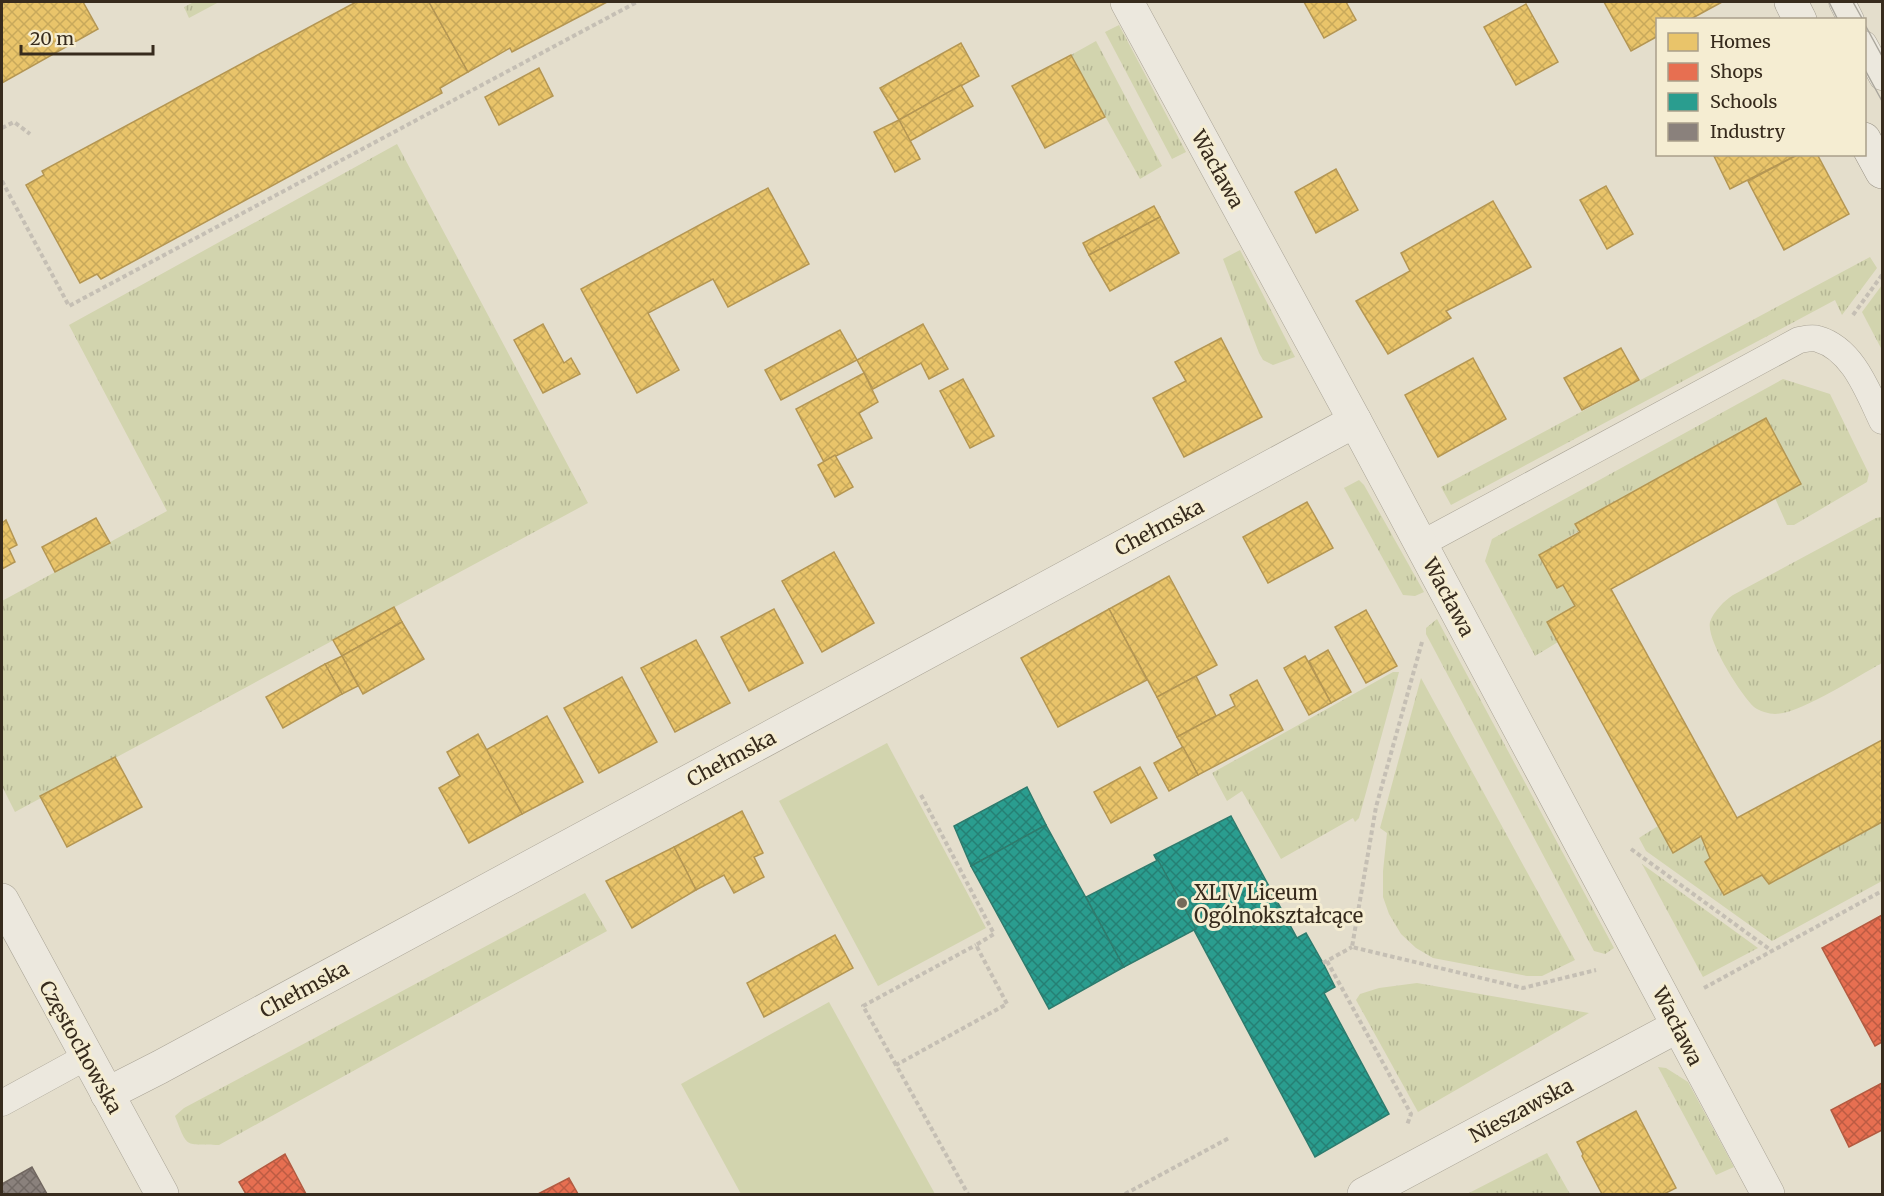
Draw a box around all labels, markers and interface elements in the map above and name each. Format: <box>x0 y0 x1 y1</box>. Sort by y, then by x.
scale bar <box>21 18 153 56</box>
legend <box>1656 18 1866 156</box>
text: 20 m <box>30 27 74 50</box>
text: Homes <box>1710 30 1771 53</box>
text: Shops <box>1710 60 1763 83</box>
text: Schools <box>1710 90 1778 113</box>
text: Industry <box>1710 120 1786 143</box>
street label: Wacława <box>1186 125 1250 213</box>
street label: Chełmska <box>1110 493 1208 561</box>
street label: Wacława <box>1417 553 1480 641</box>
street label: Chełmska <box>682 724 780 792</box>
place label: XLIV Liceum Ogólnokształcące <box>1194 880 1363 928</box>
marker: XLIV Liceum Ogólnokształcące <box>1175 896 1189 910</box>
street label: Chełmska <box>255 955 353 1023</box>
street label: Częstochowska <box>34 976 128 1118</box>
street label: Wacława <box>1647 981 1709 1070</box>
street label: Nieszawska <box>1465 1072 1577 1148</box>

